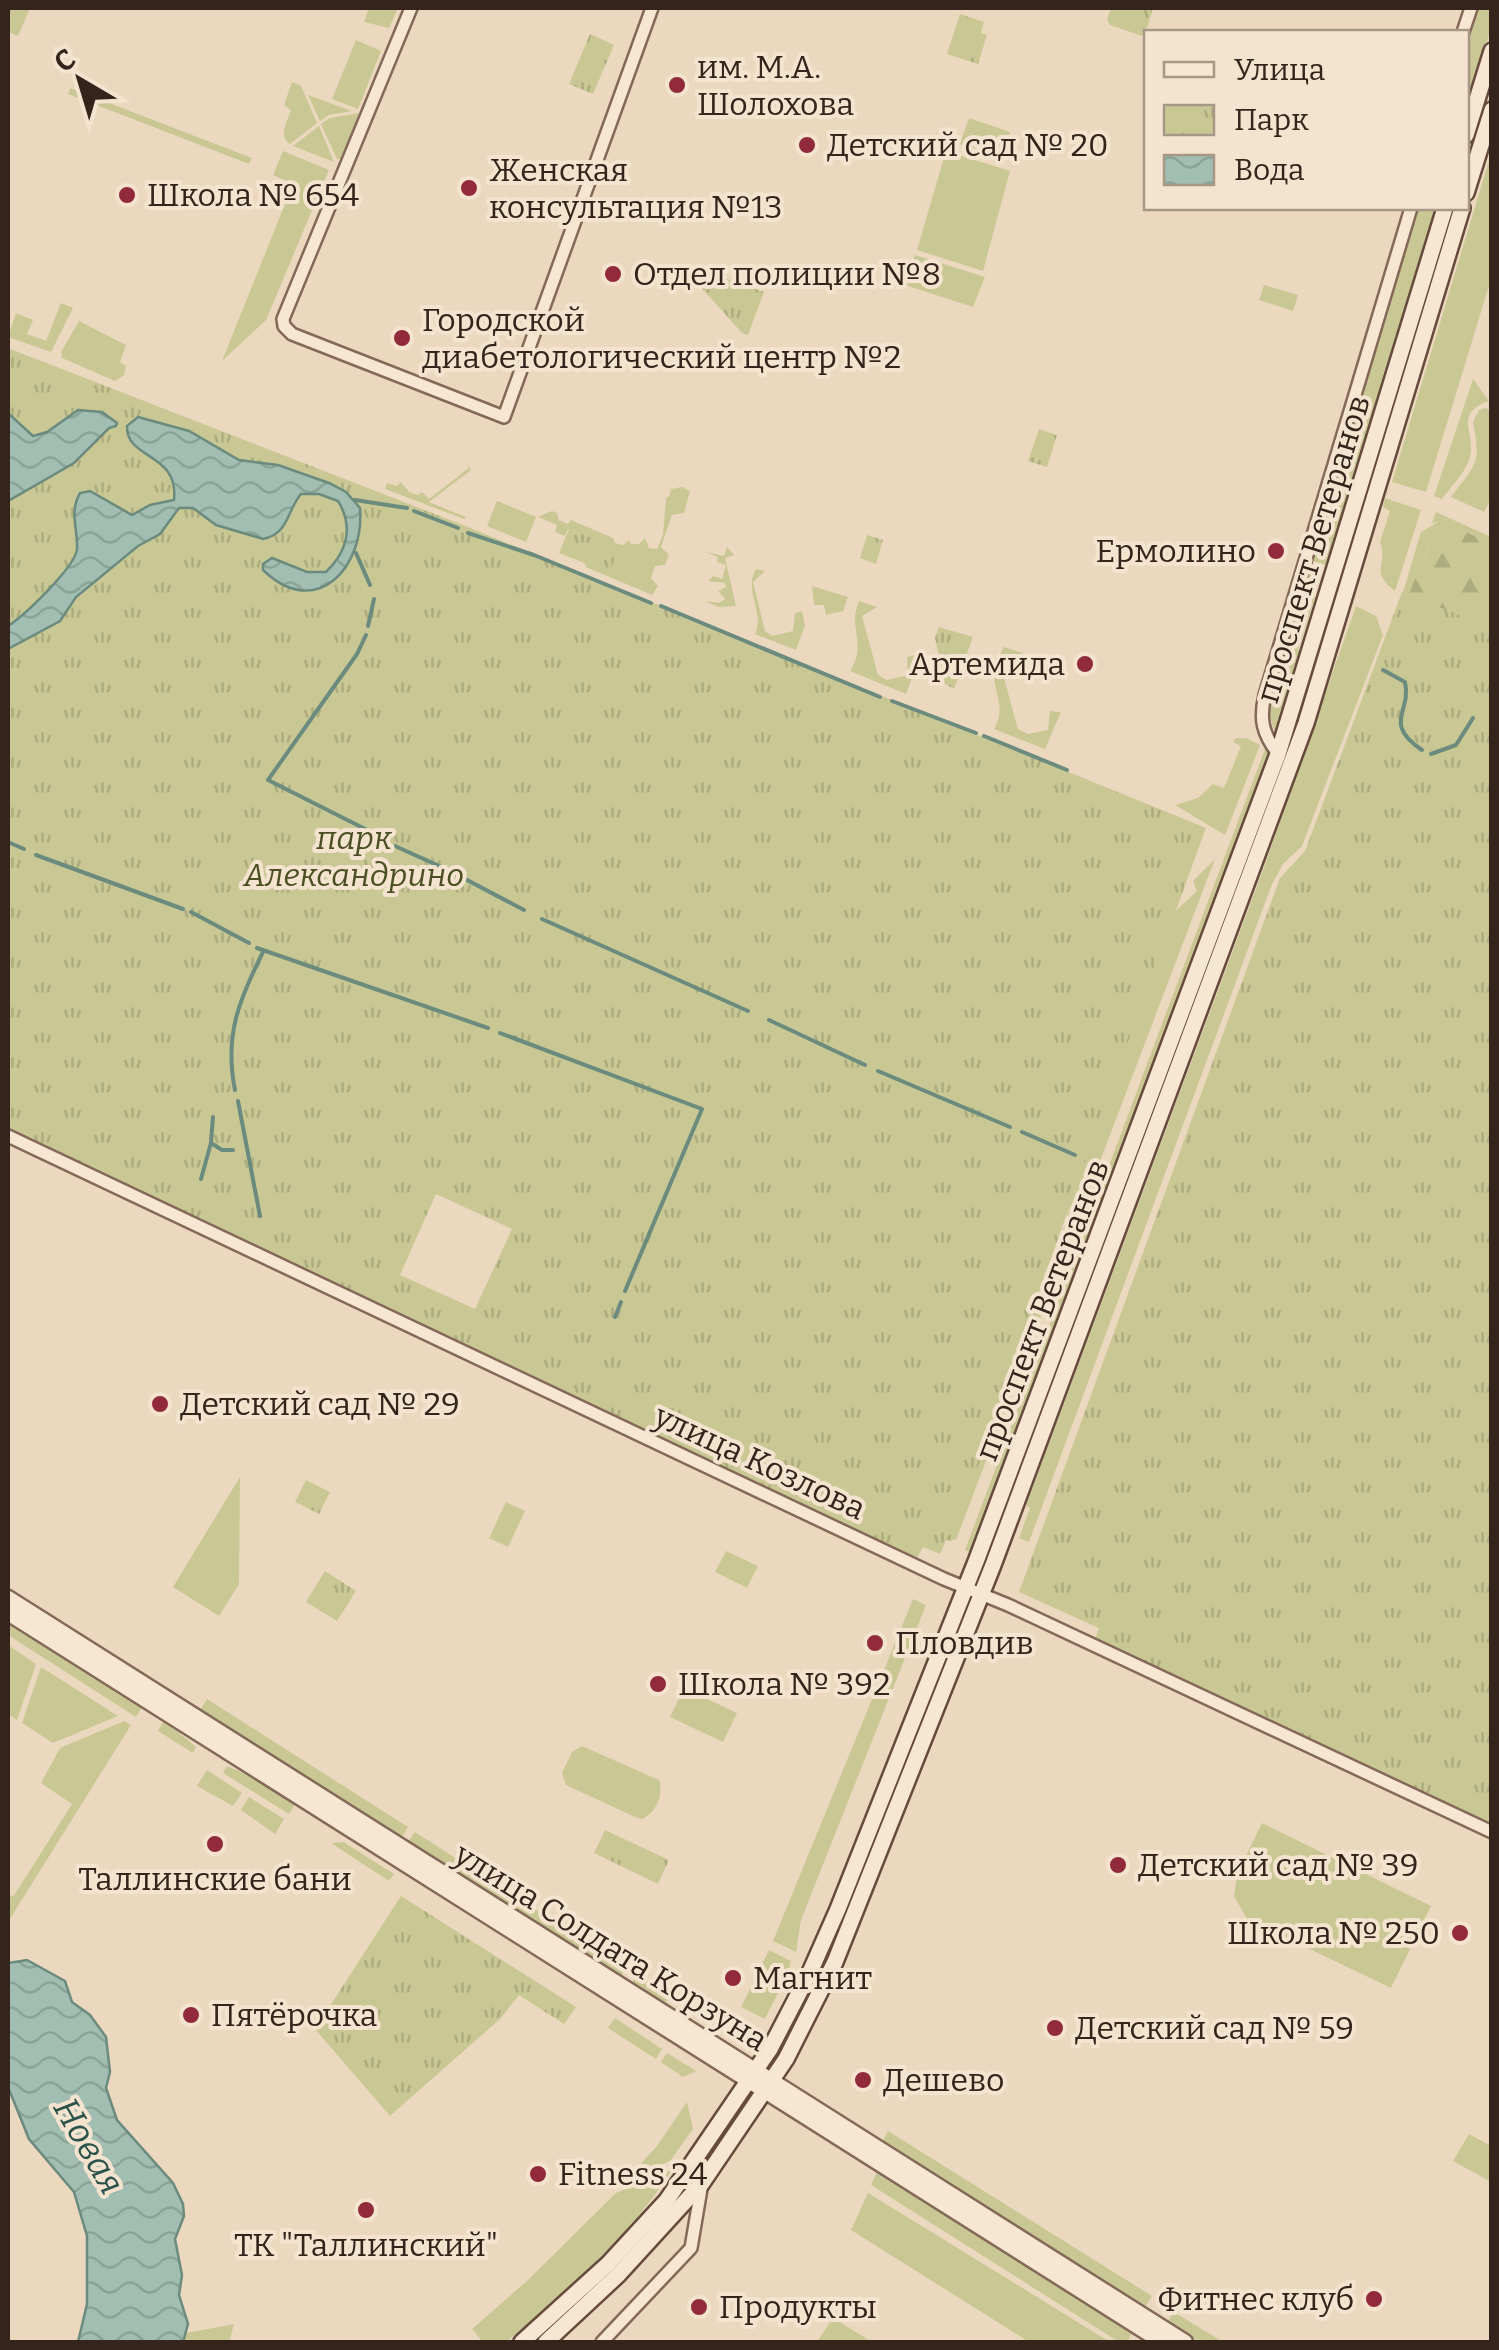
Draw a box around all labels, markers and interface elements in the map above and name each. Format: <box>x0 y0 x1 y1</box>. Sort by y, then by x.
north arrow <box>30 30 130 130</box>
legend <box>1144 30 1469 210</box>
text: С <box>48 42 82 79</box>
place label: им. М.А. Шолохова <box>697 48 854 123</box>
text: Улица <box>1234 52 1325 88</box>
marker: им. М.А. Шолохова <box>666 74 688 96</box>
text: Парк <box>1234 102 1309 138</box>
place label: Детский сад № 20 <box>827 126 1109 164</box>
marker: Детский сад № 20 <box>796 134 818 156</box>
place label: Женская консультация №13 <box>489 151 783 226</box>
text: Вода <box>1234 152 1304 188</box>
place label: Школа № 654 <box>147 176 359 214</box>
marker: Женская консультация №13 <box>458 177 480 199</box>
marker: Школа № 654 <box>116 184 138 206</box>
place label: Отдел полиции №8 <box>633 255 941 293</box>
marker: Отдел полиции №8 <box>602 263 624 285</box>
place label: Городской диабетологический центр №2 <box>422 301 901 376</box>
marker: Городской диабетологический центр №2 <box>391 327 413 349</box>
street label: проспект Ветеранов <box>1248 391 1378 707</box>
place label: Ермолино <box>1096 532 1256 570</box>
marker: Ермолино <box>1265 540 1287 562</box>
place label: Артемида <box>909 645 1065 683</box>
marker: Артемида <box>1074 653 1096 675</box>
park label: парк Александрино <box>242 819 464 894</box>
street label: проспект Ветеранов <box>967 1154 1117 1466</box>
place label: Детский сад № 29 <box>180 1385 460 1423</box>
marker: Детский сад № 29 <box>149 1393 171 1415</box>
street label: улица Козлова <box>647 1396 872 1528</box>
place label: Пловдив <box>895 1624 1033 1662</box>
marker: Пловдив <box>864 1632 886 1654</box>
place label: Школа № 392 <box>678 1665 891 1703</box>
marker: Школа № 392 <box>647 1673 669 1695</box>
marker: Таллинские бани <box>204 1833 226 1855</box>
street label: улица Солдата Корзуна <box>447 1834 775 2059</box>
place label: Детский сад № 39 <box>1138 1846 1419 1884</box>
marker: Детский сад № 39 <box>1107 1854 1129 1876</box>
place label: Таллинские бани <box>78 1860 352 1898</box>
place label: Школа № 250 <box>1227 1914 1440 1952</box>
marker: Школа № 250 <box>1449 1922 1471 1944</box>
place label: Магнит <box>753 1959 872 1997</box>
marker: Магнит <box>722 1967 744 1989</box>
place label: Пятёрочка <box>211 1996 377 2034</box>
marker: Пятёрочка <box>180 2004 202 2026</box>
place label: Детский сад № 59 <box>1075 2009 1354 2047</box>
marker: Детский сад № 59 <box>1044 2017 1066 2039</box>
place label: Дешево <box>883 2061 1004 2099</box>
marker: Дешево <box>852 2069 874 2091</box>
water label: Новая <box>45 2090 133 2202</box>
place label: Fitness 24 <box>558 2155 708 2193</box>
marker: Fitness 24 <box>527 2163 549 2185</box>
marker: ТК "Таллинский" <box>355 2199 377 2221</box>
place label: ТК "Таллинский" <box>234 2226 498 2264</box>
place label: Фитнес клуб <box>1157 2280 1354 2318</box>
place label: Продукты <box>719 2288 877 2326</box>
marker: Фитнес клуб <box>1363 2288 1385 2310</box>
marker: Продукты <box>688 2296 710 2318</box>

